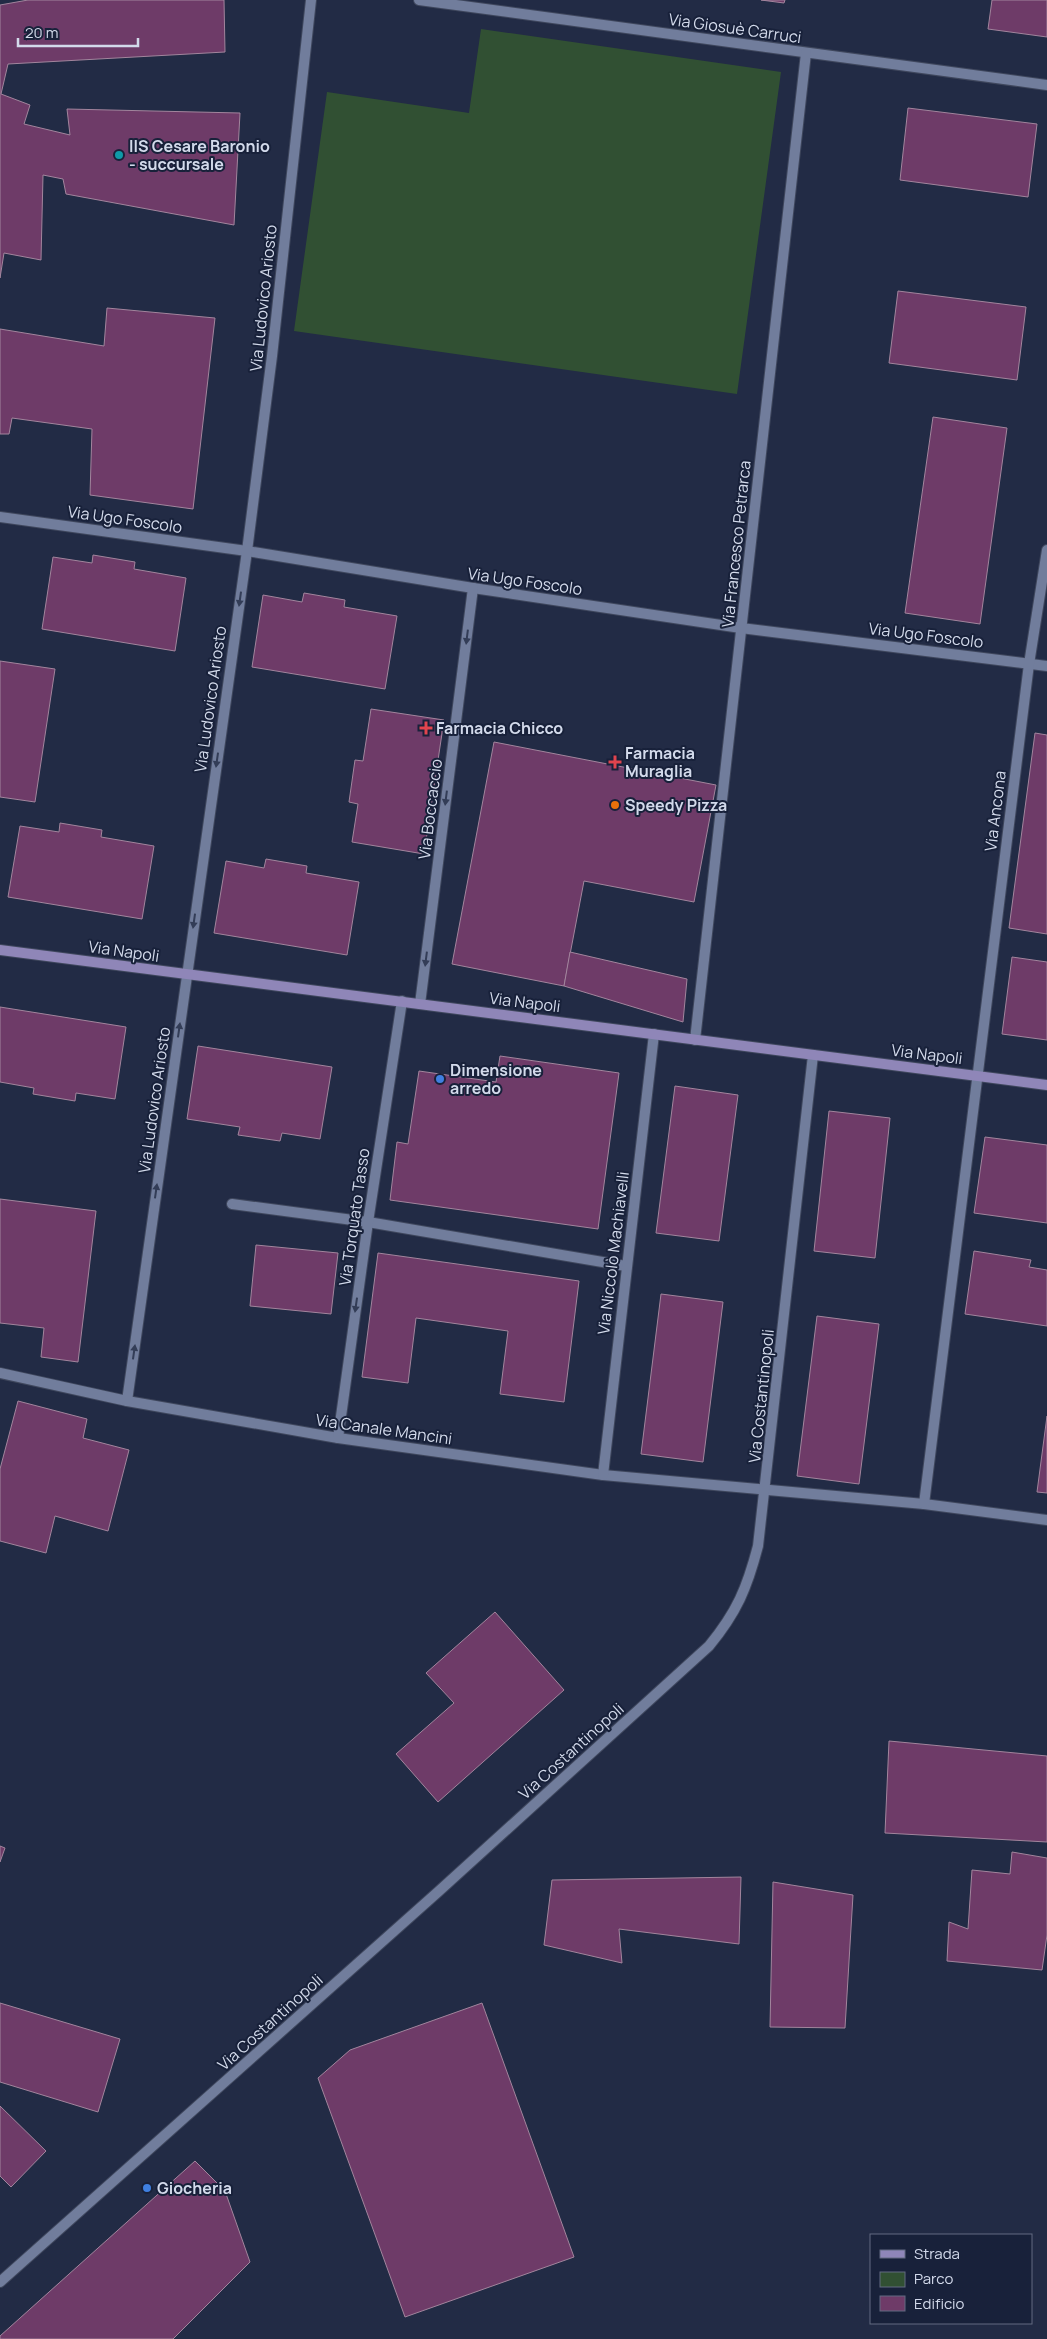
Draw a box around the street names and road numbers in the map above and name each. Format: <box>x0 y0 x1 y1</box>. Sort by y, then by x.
street label: Via Giosuè Carruci <box>667 8 803 48</box>
street label: Via Ludovico Ariosto <box>244 223 282 373</box>
street label: Via Francesco Petrarca <box>716 459 756 629</box>
street label: Via Ugo Foscolo <box>66 500 184 538</box>
street label: Via Ugo Foscolo <box>466 562 584 600</box>
street label: Via Ugo Foscolo <box>867 617 985 653</box>
street label: Via Ludovico Ariosto <box>189 624 231 774</box>
street label: Via Boccaccio <box>413 757 447 861</box>
street label: Via Ancona <box>979 769 1011 853</box>
street label: Via Napoli <box>87 935 161 967</box>
street label: Via Napoli <box>488 987 562 1017</box>
street label: Via Ludovico Ariosto <box>133 1025 175 1175</box>
street label: Via Napoli <box>890 1039 964 1069</box>
street label: Via Torquato Tasso <box>333 1147 375 1287</box>
street label: Via Niccolò Machiavelli <box>592 1170 634 1336</box>
street label: Via Costantinopoli <box>743 1328 779 1464</box>
street label: Via Canale Mancini <box>314 1409 454 1449</box>
street label: Via Costantinopoli <box>514 1698 628 1804</box>
street label: Via Costantinopoli <box>213 1969 327 2075</box>

